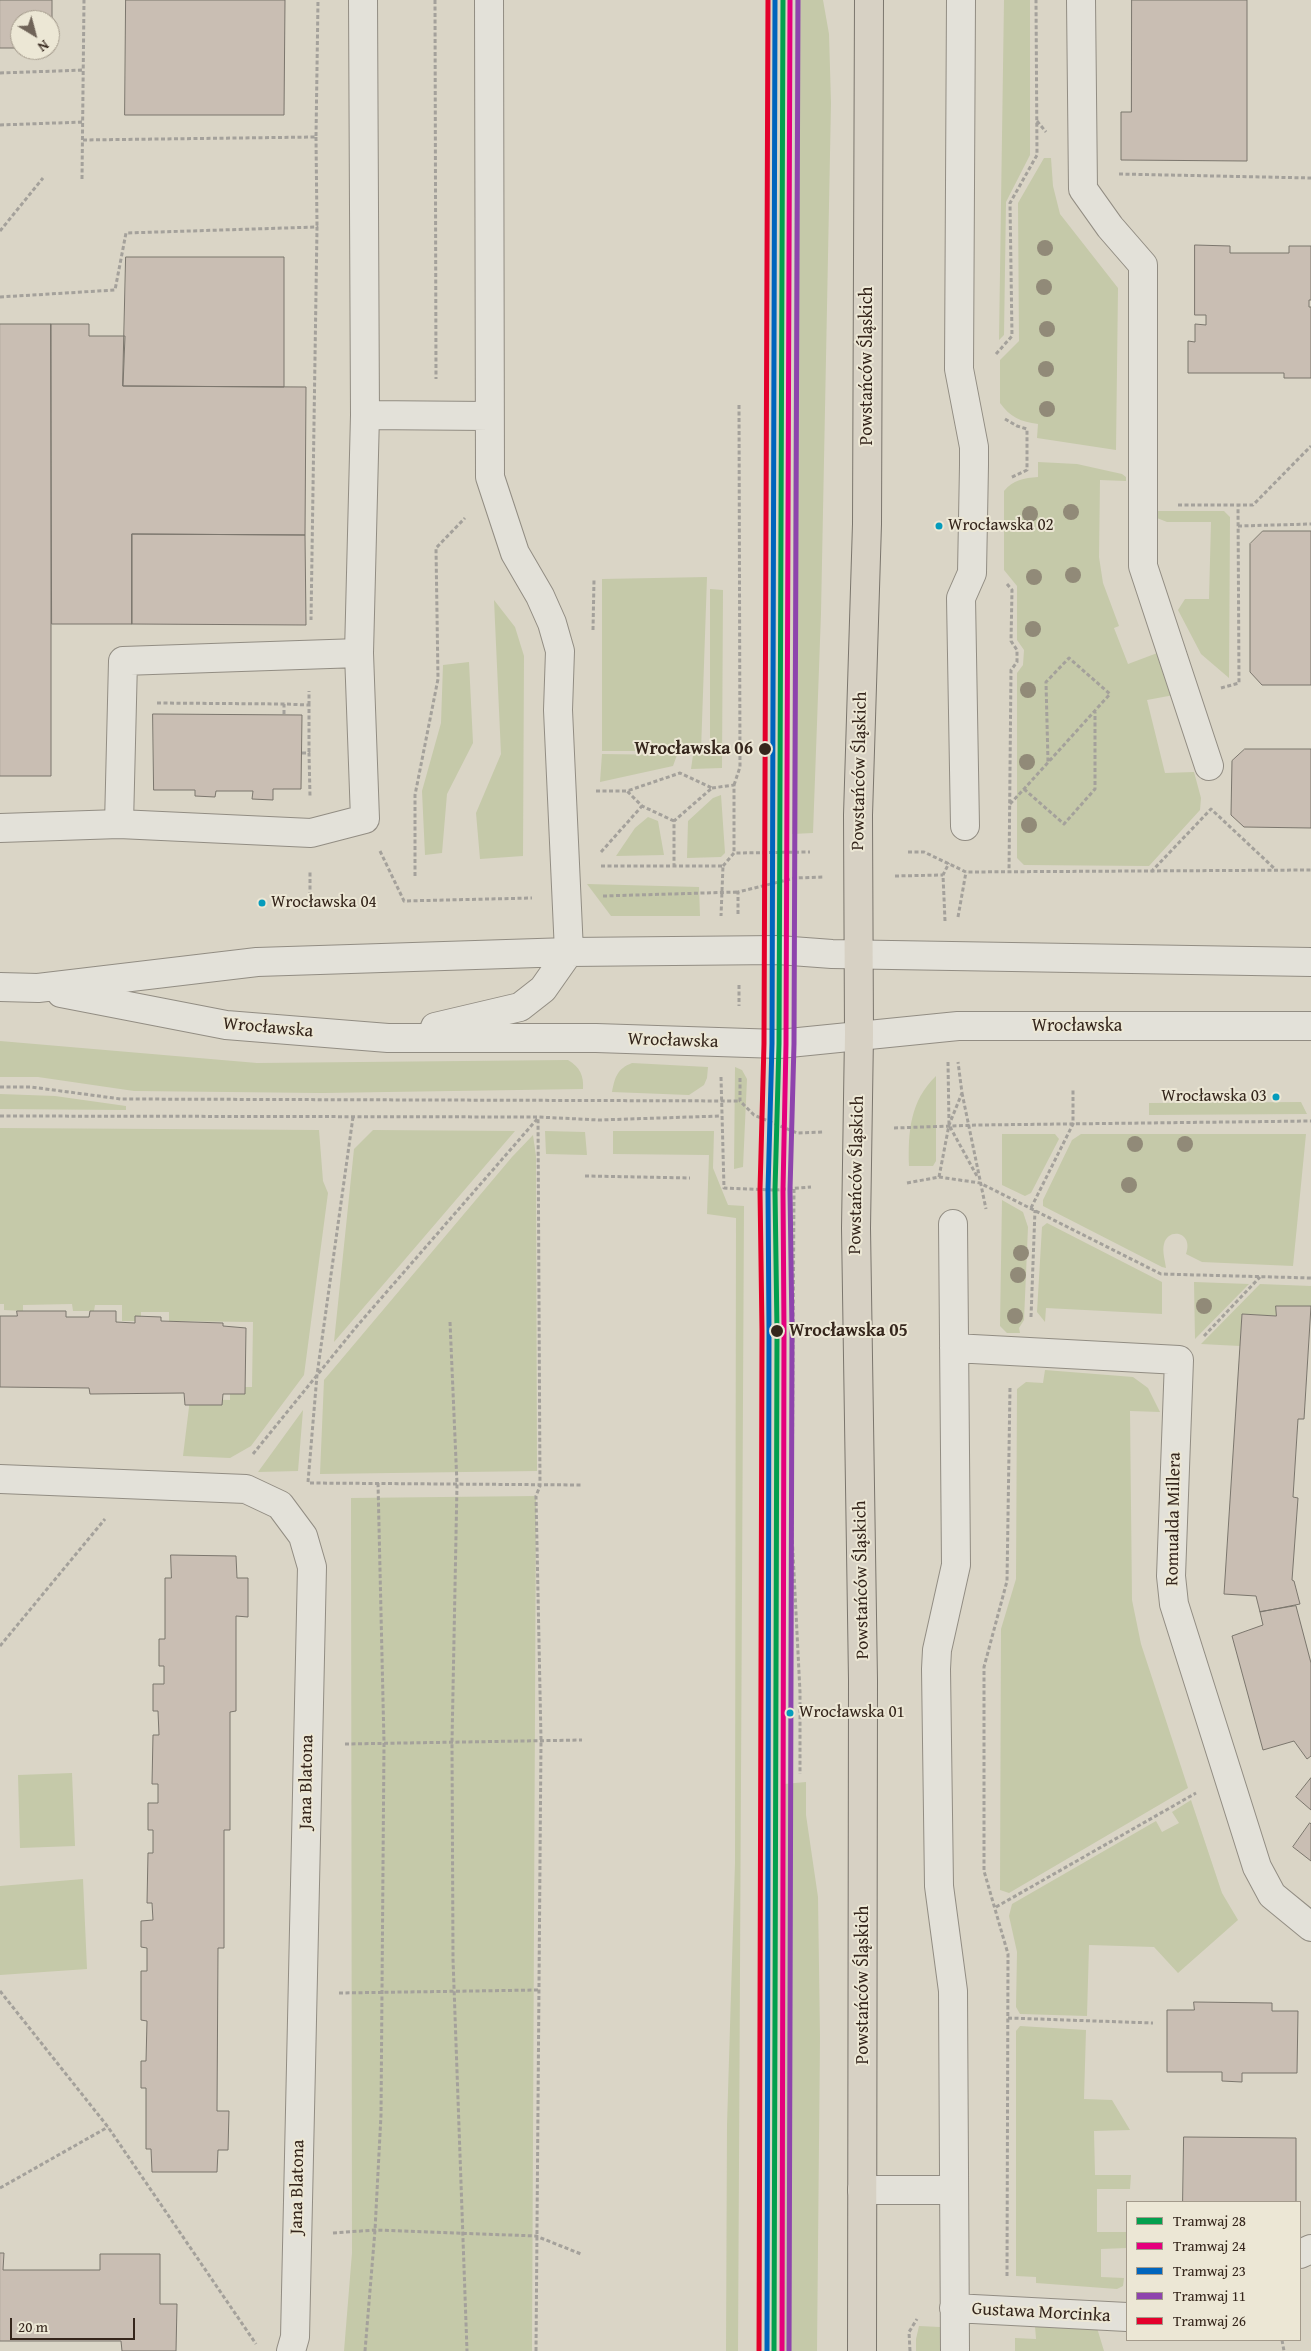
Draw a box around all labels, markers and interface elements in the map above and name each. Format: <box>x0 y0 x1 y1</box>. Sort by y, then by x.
north arrow <box>10 10 60 60</box>
text: N <box>34 35 53 57</box>
street label: Powstańców Śląskich <box>856 287 878 445</box>
place label: Wrocławska 02 <box>948 516 1054 536</box>
marker: Wrocławska 02 <box>934 521 944 531</box>
street label: Powstańców Śląskich <box>848 691 872 851</box>
place label: Wrocławska 06 <box>634 738 753 760</box>
marker: Wrocławska 06 <box>757 741 773 757</box>
place label: Wrocławska 04 <box>271 893 377 913</box>
marker: Wrocławska 04 <box>257 898 267 908</box>
street label: Wrocławska <box>222 1013 314 1043</box>
street label: Wrocławska <box>1032 1015 1122 1037</box>
street label: Wrocławska <box>627 1029 719 1053</box>
place label: Wrocławska 03 <box>1161 1087 1267 1107</box>
marker: Wrocławska 03 <box>1271 1092 1281 1102</box>
street label: Powstańców Śląskich <box>845 1095 869 1255</box>
place label: Wrocławska 05 <box>789 1320 908 1342</box>
marker: Wrocławska 05 <box>769 1323 785 1339</box>
street label: Romualda Millera <box>1162 1452 1186 1586</box>
street label: Powstańców Śląskich <box>850 1500 874 1660</box>
place label: Wrocławska 01 <box>799 1703 905 1723</box>
marker: Wrocławska 01 <box>785 1708 795 1718</box>
street label: Jana Blatona <box>295 1734 319 1830</box>
street label: Powstańców Śląskich <box>852 1906 874 2064</box>
street label: Jana Blatona <box>286 2139 310 2235</box>
legend <box>1126 2201 1301 2341</box>
text: Tramwaj 28 <box>1173 2210 1246 2231</box>
text: Tramwaj 24 <box>1173 2235 1246 2256</box>
text: Tramwaj 23 <box>1173 2260 1246 2281</box>
text: Tramwaj 11 <box>1173 2285 1246 2306</box>
street label: Gustawa Morcinka <box>971 2299 1111 2327</box>
scale bar <box>12 2308 138 2340</box>
text: Tramwaj 26 <box>1173 2310 1246 2331</box>
text: 20 m <box>18 2316 48 2337</box>

